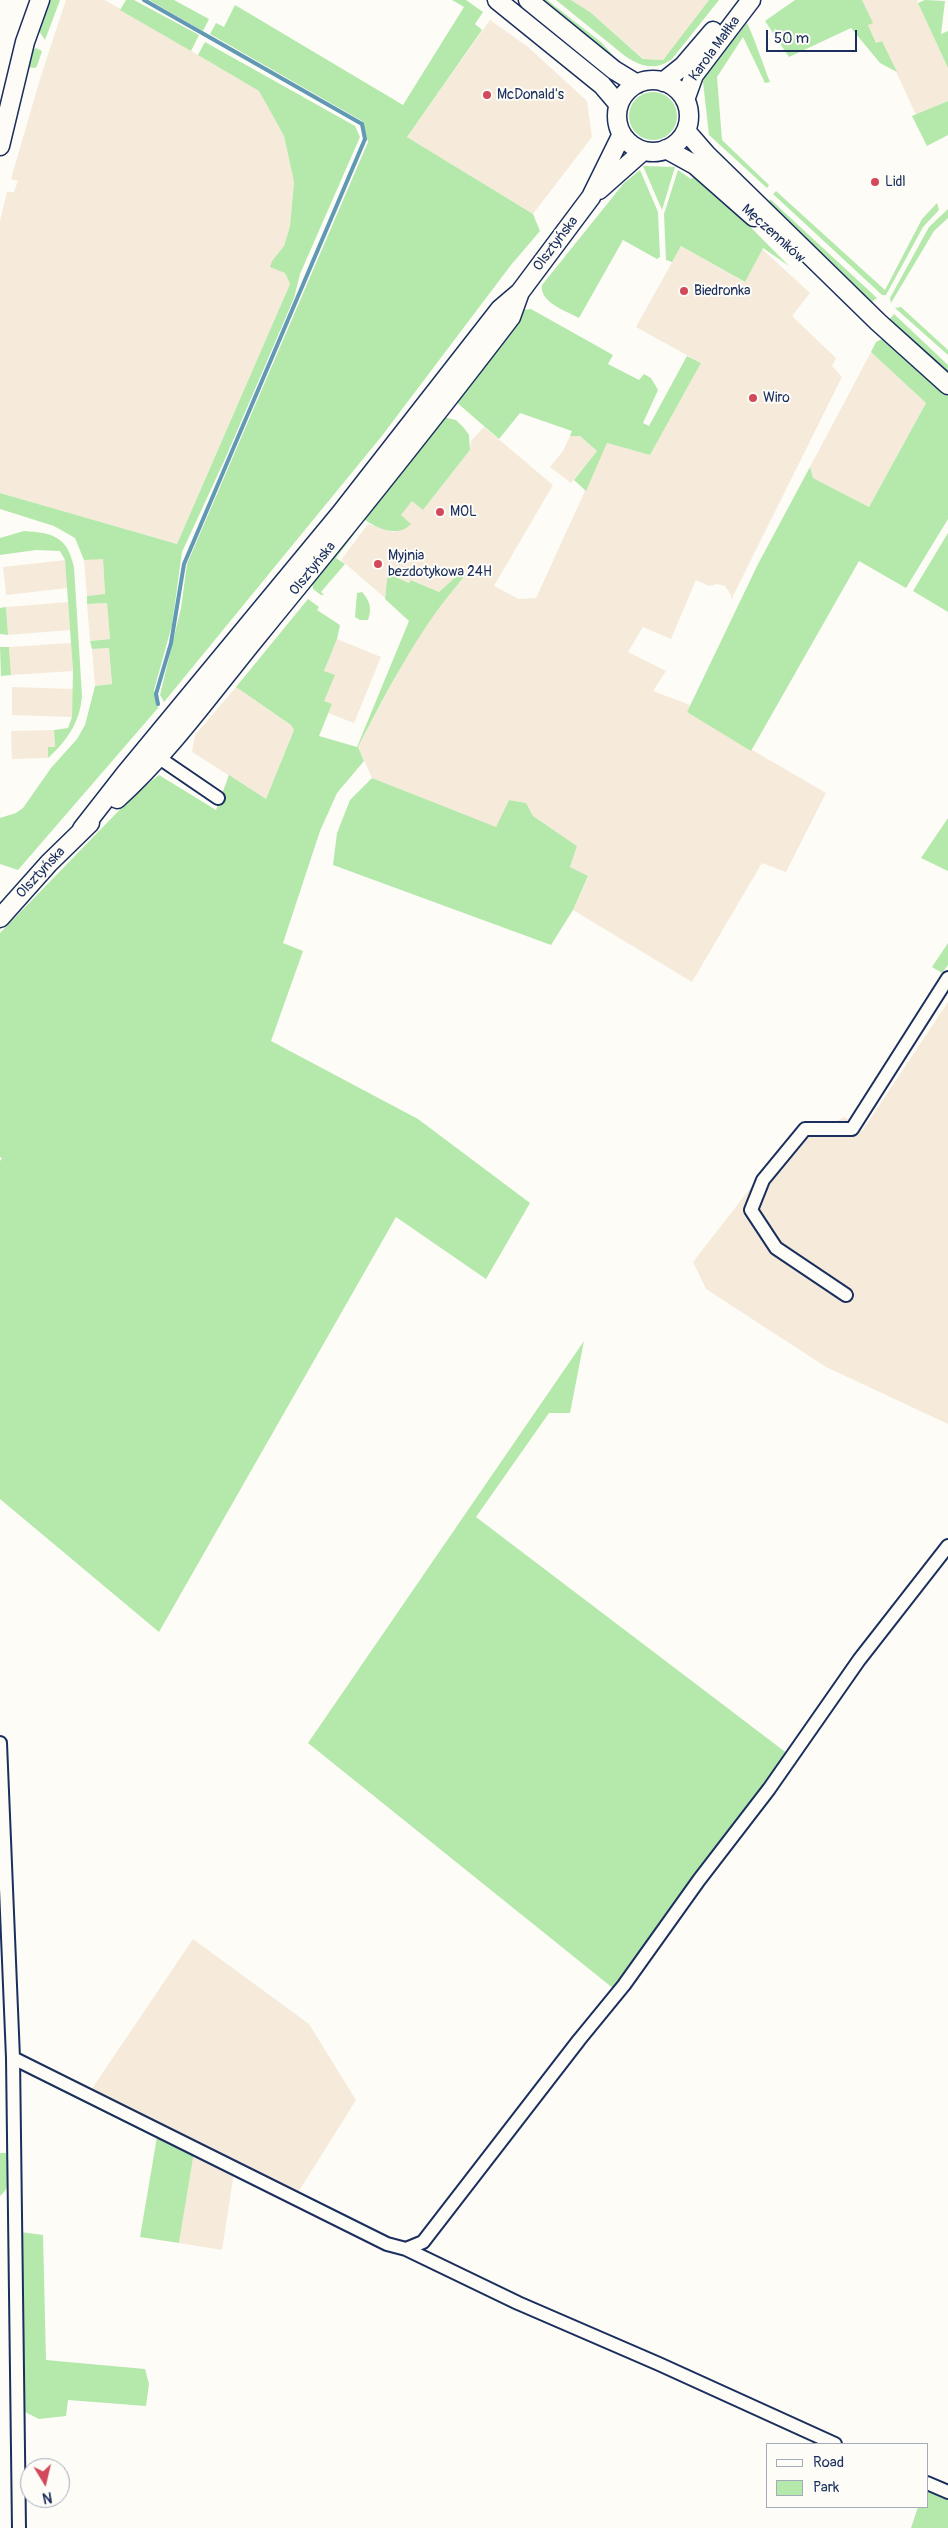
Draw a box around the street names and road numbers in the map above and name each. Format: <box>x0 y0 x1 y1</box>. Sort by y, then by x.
street label: Karola Małłka <box>686 13 744 85</box>
street label: Męczenników <box>738 201 808 267</box>
street label: Olsztyńska <box>530 213 582 275</box>
street label: Olsztyńska <box>286 539 340 599</box>
street label: Olsztyńska <box>13 844 69 902</box>

